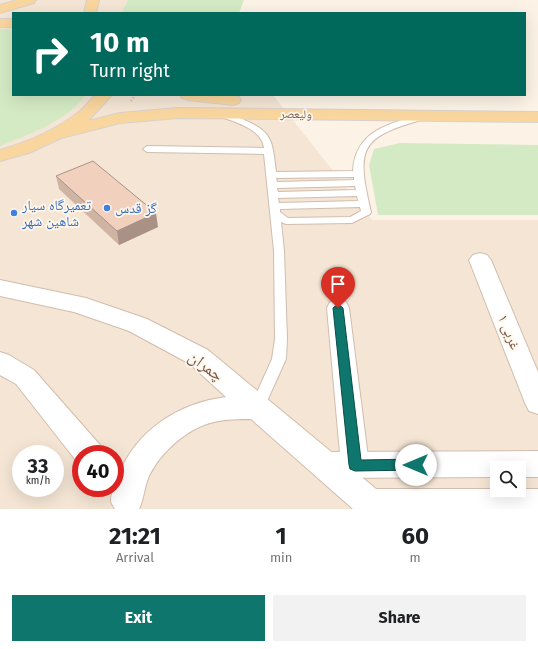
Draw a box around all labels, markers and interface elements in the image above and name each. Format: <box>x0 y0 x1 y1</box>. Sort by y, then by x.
text: 10 m <box>90 26 150 59</box>
icon: right <box>24 28 76 80</box>
text: Turn right <box>90 60 170 82</box>
street label: ولیعصر <box>279 107 312 121</box>
place label: تعمیرگاه سیار شاهین شهر <box>21 197 91 230</box>
place label: گز قدس <box>115 200 157 217</box>
marker: گز قدس <box>102 203 112 213</box>
marker: تعمیرگاه سیار شاهین شهر <box>9 208 19 218</box>
pin <box>321 267 355 308</box>
icon: arrive <box>327 273 349 295</box>
street label: ۱ غربی <box>494 312 524 352</box>
street label: چمران <box>184 346 228 386</box>
position arrow <box>395 444 437 486</box>
speed limit sign: 40 <box>72 445 124 497</box>
text: 33 <box>28 454 48 478</box>
map controls <box>490 461 526 497</box>
button: search <box>490 461 526 497</box>
text: km/h <box>26 475 50 487</box>
text: 21:21 <box>109 522 161 550</box>
text: 1 <box>276 522 287 550</box>
text: 60 <box>401 522 429 550</box>
text: Arrival <box>116 550 154 565</box>
text: min <box>270 550 292 565</box>
text: m <box>410 550 421 565</box>
button: Exit <box>12 595 265 641</box>
button: Share <box>273 595 526 641</box>

